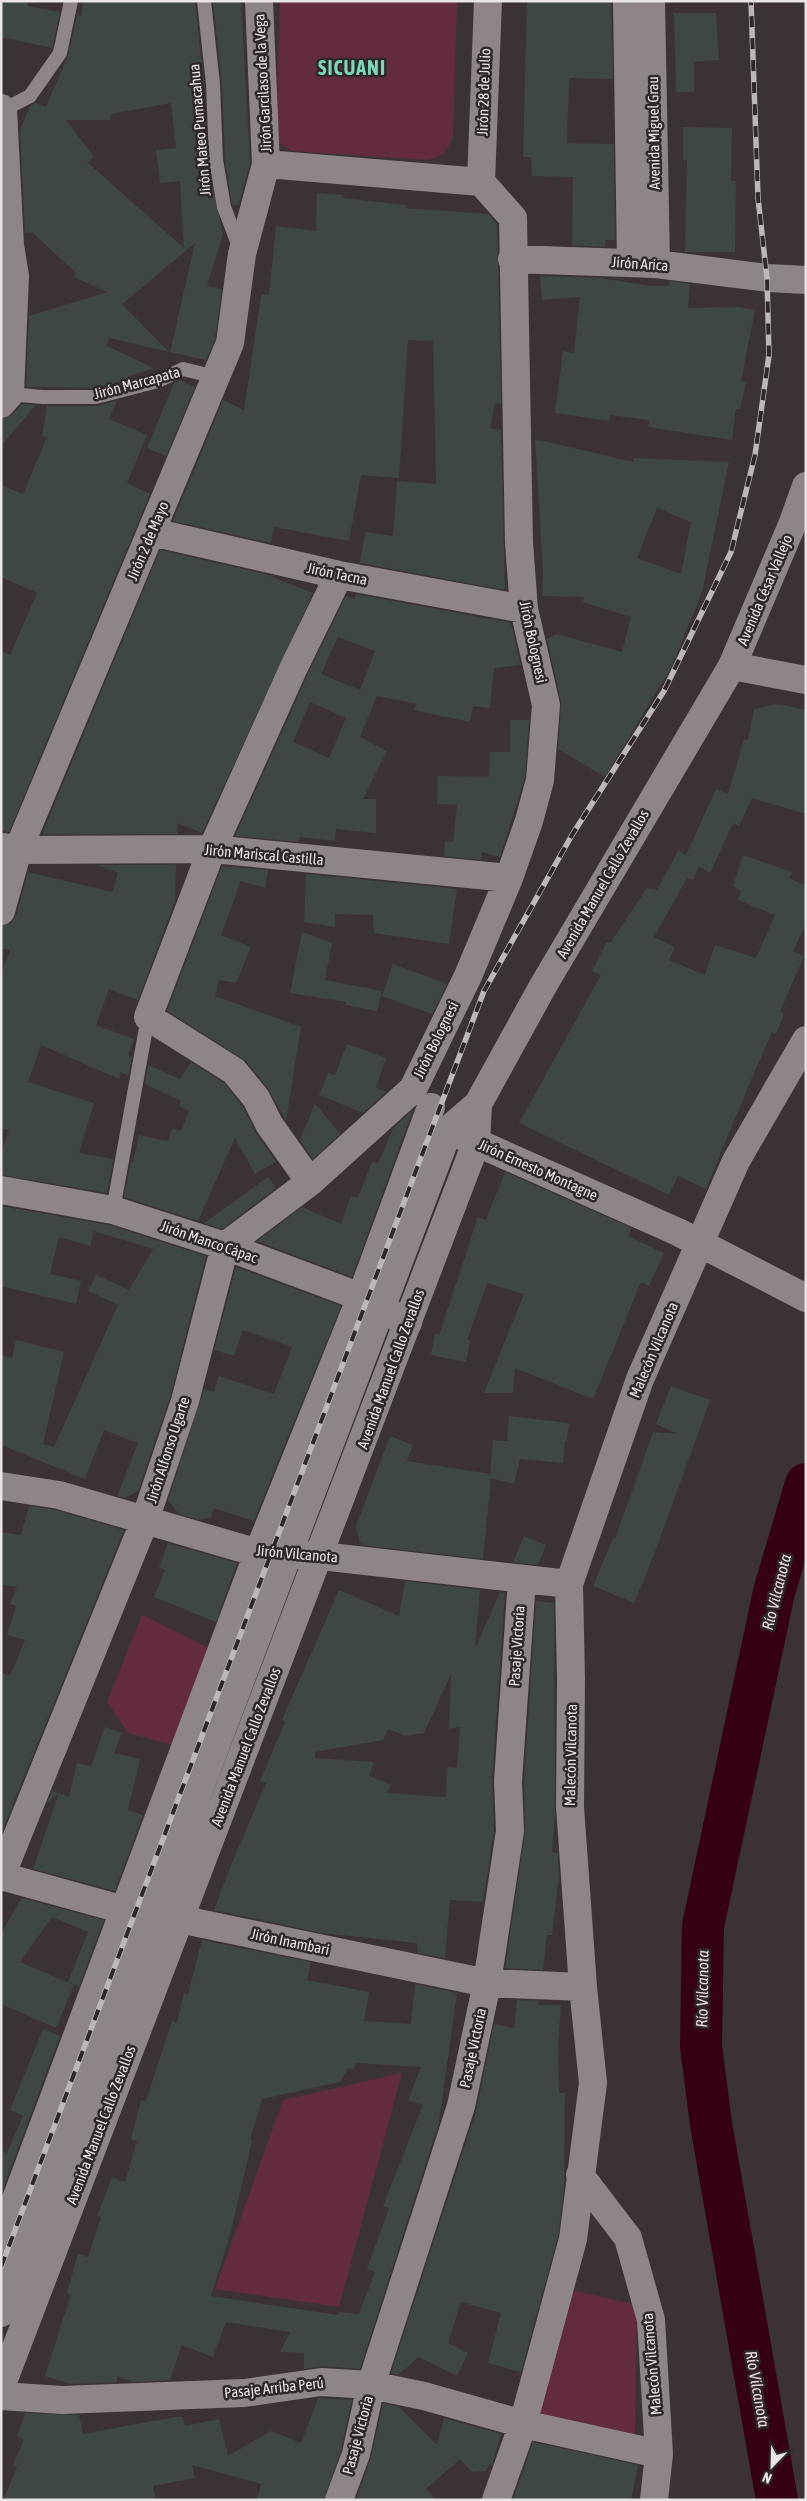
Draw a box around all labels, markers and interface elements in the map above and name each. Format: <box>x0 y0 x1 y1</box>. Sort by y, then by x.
street label: Jirón Garcilaso de la Vega <box>250 13 275 153</box>
street label: Jirón 28 de Julio <box>473 48 494 136</box>
district label: SICUANI <box>318 56 386 79</box>
street label: Jirón Mateo Pumacahua <box>185 63 214 197</box>
street label: Avenida Miguel Grau <box>644 76 663 190</box>
street label: Jirón Arica <box>611 253 669 274</box>
street label: Jirón Marcapata <box>92 363 182 402</box>
street label: Jirón 2 de Mayo <box>123 499 172 583</box>
street label: Avenida César Vallejo <box>734 532 795 648</box>
street label: Jirón Tacna <box>305 559 369 588</box>
street label: Jirón Bolognesi <box>517 599 550 684</box>
street label: Avenida Manuel Callo Zevallos <box>553 806 652 961</box>
street label: Jirón Mariscal Castilla <box>204 841 324 868</box>
street label: Jirón Bolognesi <box>410 999 461 1081</box>
street label: Jirón Ernesto Montagne <box>476 1136 601 1204</box>
street label: Jirón Manco Cápac <box>158 1217 260 1266</box>
street label: Avenida Manuel Callo Zevallos <box>354 1287 427 1451</box>
street label: Malecón Vilcanota <box>626 1299 681 1400</box>
street label: Jirón Alfonso Ugarte <box>142 1395 193 1505</box>
street label: Jirón Vilcanota <box>256 1541 339 1566</box>
water label: Río Vilcanota <box>758 1552 794 1632</box>
street label: Pasaje Victoria <box>505 1605 528 1687</box>
street label: Avenida Manuel Callo Zevallos <box>207 1665 284 1829</box>
street label: Malecón Vilcanota <box>561 1704 580 1806</box>
street label: Jirón Inambari <box>249 1925 331 1958</box>
water label: Río Vilcanota <box>692 1950 712 2028</box>
street label: Pasaje Victoria <box>456 2006 489 2089</box>
street label: Avenida Manuel Callo Zevallos <box>62 2043 139 2207</box>
street label: Malecón Vilcanota <box>639 2312 664 2416</box>
water label: Río Vilcanota <box>742 2349 774 2429</box>
street label: Pasaje Arriba Perú <box>223 2374 325 2401</box>
street label: Pasaje Victoria <box>339 2394 376 2476</box>
north arrow <box>747 2441 797 2491</box>
text: N <box>760 2469 774 2487</box>

